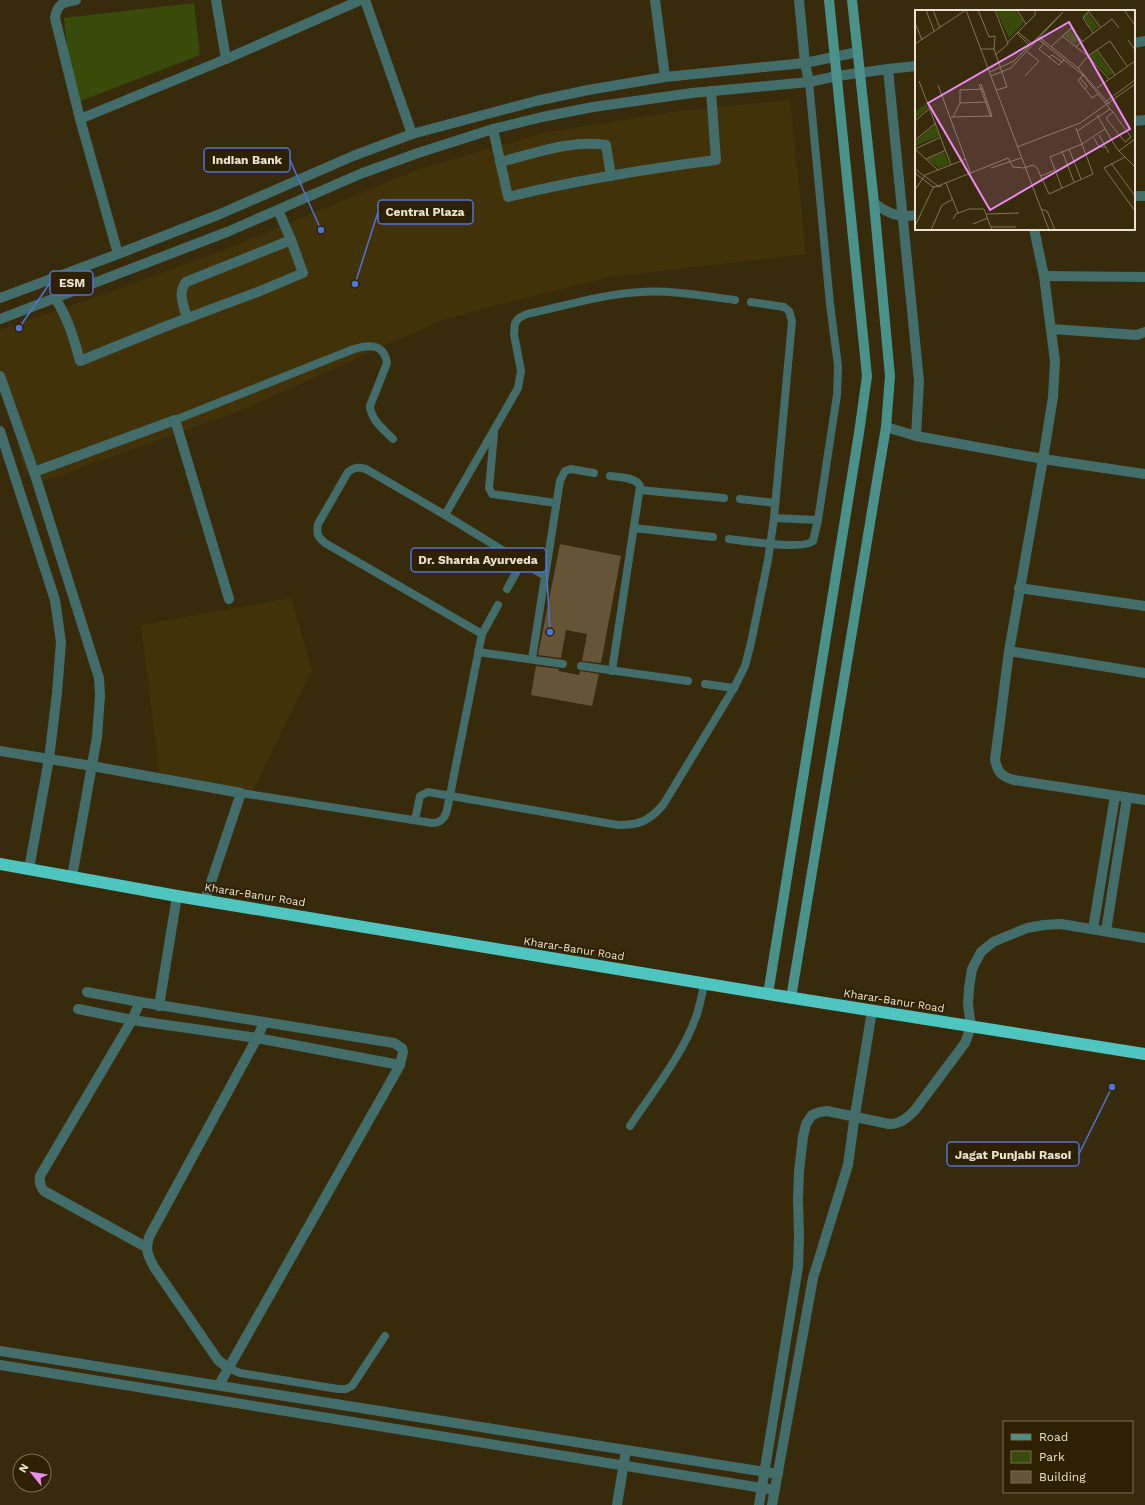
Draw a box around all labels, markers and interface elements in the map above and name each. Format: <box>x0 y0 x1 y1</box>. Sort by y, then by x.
inset map <box>915 10 1135 230</box>
callout: Indian Bank <box>204 148 290 172</box>
text: Indian Bank <box>212 153 283 167</box>
callout: Central Plaza <box>378 200 473 224</box>
text: Central Plaza <box>385 205 465 219</box>
callout: ESM <box>50 271 93 295</box>
text: ESM <box>59 276 85 290</box>
callout: Dr. Sharda Ayurveda <box>411 548 546 572</box>
text: Dr. Sharda Ayurveda <box>418 553 538 567</box>
street label: Kharar-Banur Road <box>204 881 306 909</box>
street label: Kharar-Banur Road <box>523 935 625 963</box>
street label: Kharar-Banur Road <box>843 987 945 1015</box>
callout: Jagat Punjabi Rasoi <box>947 1142 1079 1166</box>
text: Jagat Punjabi Rasoi <box>955 1148 1071 1162</box>
legend <box>1003 1421 1133 1493</box>
text: Road <box>1039 1430 1068 1444</box>
text: Park <box>1039 1450 1065 1464</box>
north arrow <box>12 1453 52 1493</box>
text: N <box>16 1461 31 1475</box>
text: Building <box>1039 1470 1086 1484</box>

